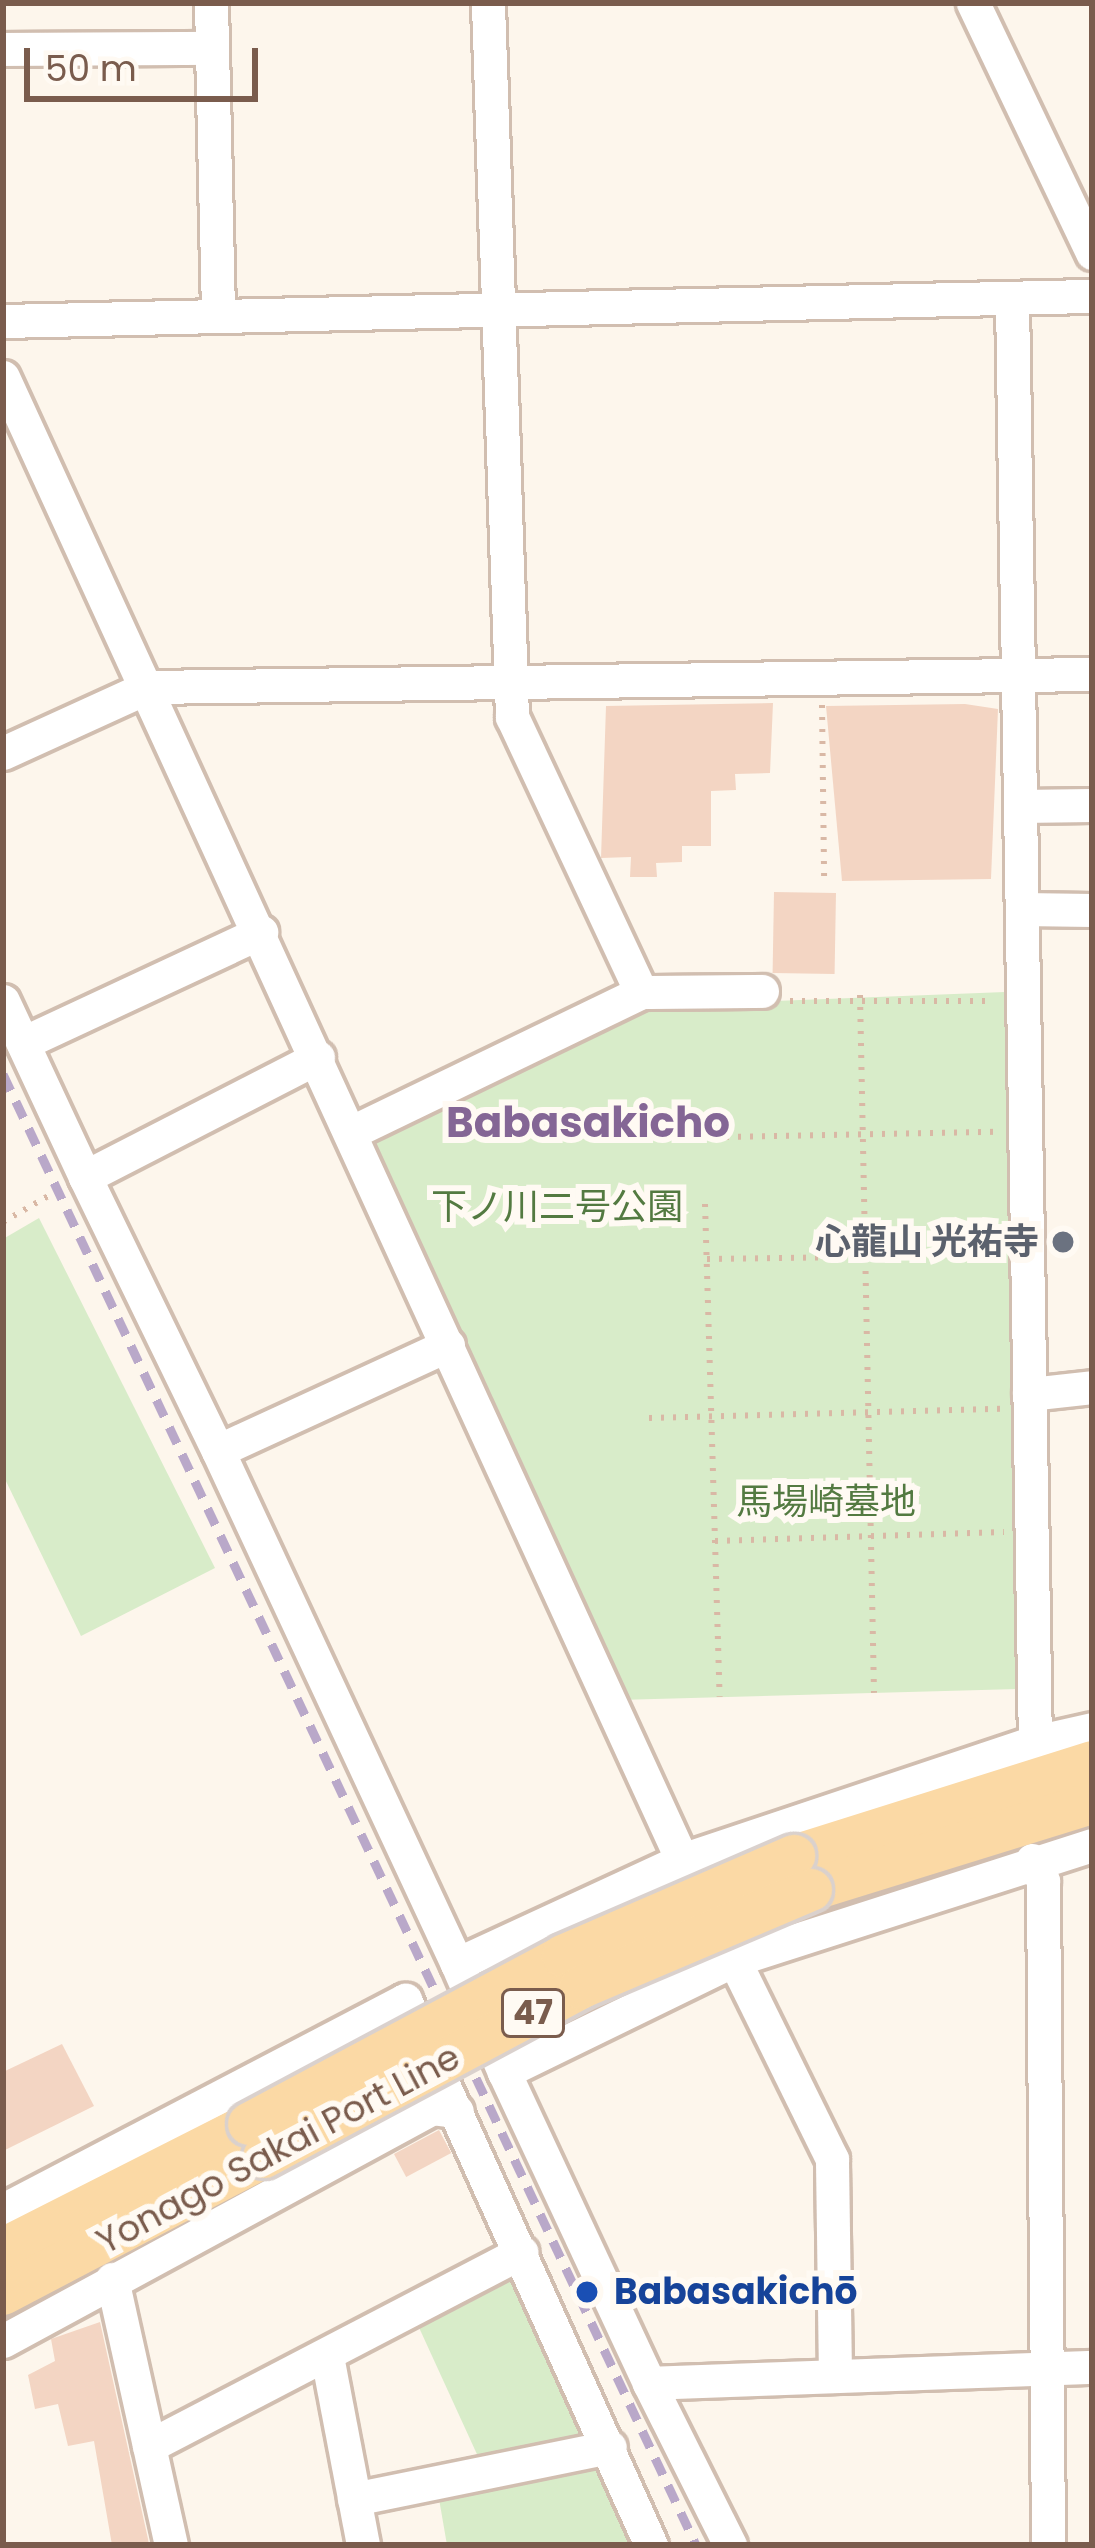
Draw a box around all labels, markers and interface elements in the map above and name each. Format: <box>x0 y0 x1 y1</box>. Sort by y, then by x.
scale bar <box>30 24 264 98</box>
text: 50 m <box>45 43 137 94</box>
district label: Babasakicho <box>446 1098 730 1148</box>
park label: 下ノ川二号公園 <box>431 1185 683 1229</box>
place label: 心龍山 光祐寺 <box>815 1220 1039 1264</box>
marker: 心龍山 光祐寺 <box>1050 1229 1076 1255</box>
park label: 馬場崎墓地 <box>736 1480 916 1524</box>
road number: 47 <box>500 1986 566 2040</box>
street label: Yonago Sakai Port Line <box>89 2035 467 2263</box>
place label: Babasakichō <box>614 2270 857 2314</box>
marker: Babasakichō <box>571 2276 603 2308</box>

